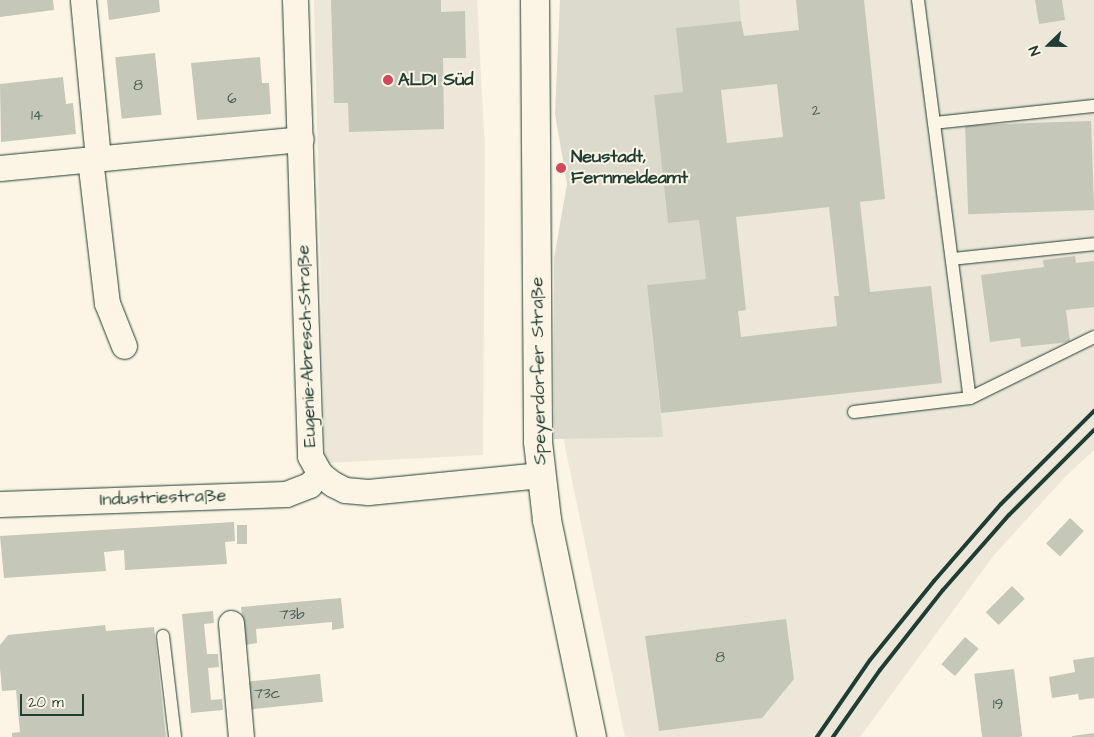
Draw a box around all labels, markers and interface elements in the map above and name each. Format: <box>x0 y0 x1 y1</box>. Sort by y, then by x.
north arrow <box>1024 20 1074 70</box>
text: N <box>1024 43 1046 58</box>
place label: ALDI Süd <box>398 69 474 91</box>
marker: ALDI Süd <box>382 74 394 86</box>
house number: 8 <box>133 77 143 95</box>
house number: 6 <box>227 90 237 108</box>
house number: 2 <box>812 102 820 120</box>
house number: 14 <box>31 107 43 125</box>
place label: Neustadt, Fernmeldeamt <box>571 147 688 190</box>
marker: Neustadt, Fernmeldeamt <box>555 162 567 174</box>
street label: Eugenie-Abresch-Straße <box>293 244 321 448</box>
street label: Speyerdorfer Straße <box>527 277 551 465</box>
street label: Industriestraße <box>99 485 227 511</box>
house number: 73b <box>279 606 305 624</box>
house number: 8 <box>715 649 725 667</box>
scale bar <box>22 684 86 716</box>
house number: 73c <box>254 685 280 703</box>
text: 20 m <box>28 692 64 713</box>
house number: 19 <box>993 696 1003 714</box>

